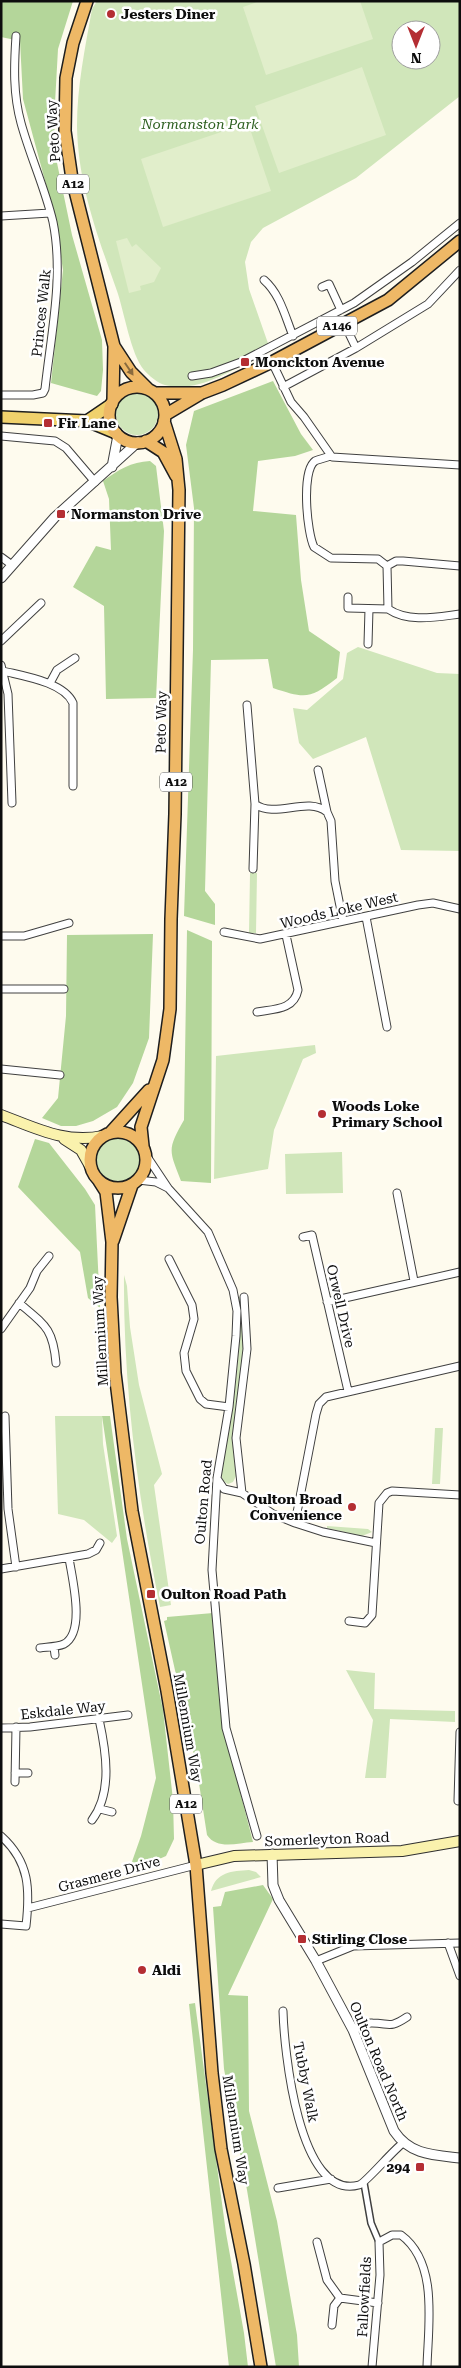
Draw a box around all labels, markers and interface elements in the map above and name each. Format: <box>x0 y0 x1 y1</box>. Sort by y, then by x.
place label: Jesters Diner <box>121 6 216 22</box>
marker: Jesters Diner <box>105 8 117 20</box>
north arrow <box>391 20 441 70</box>
text: N <box>410 50 421 66</box>
street label: Peto Way <box>43 98 63 163</box>
park label: Normanston Park <box>140 116 259 132</box>
road number: A12 <box>57 174 89 193</box>
street label: Princes Walk <box>28 268 54 358</box>
road number: A146 <box>317 316 357 336</box>
place label: Monckton Avenue <box>255 354 385 370</box>
marker: Monckton Avenue <box>239 356 251 368</box>
one-way arrow <box>124 362 134 376</box>
place label: Fir Lane <box>58 415 116 431</box>
marker: Fir Lane <box>42 417 54 429</box>
place label: Normanston Drive <box>71 506 201 522</box>
marker: Normanston Drive <box>55 508 67 520</box>
street label: Peto Way <box>152 690 170 754</box>
road number: A12 <box>160 772 192 792</box>
street label: Woods Loke West <box>279 889 399 931</box>
place label: Woods Loke Primary School <box>332 1098 443 1130</box>
marker: Woods Loke Primary School <box>316 1108 328 1120</box>
street label: Orwell Drive <box>324 1263 358 1349</box>
street label: Millennium Way <box>89 1275 111 1387</box>
street label: Oulton Road <box>191 1459 215 1545</box>
place label: Oulton Broad Convenience <box>247 1491 343 1523</box>
marker: Oulton Broad Convenience <box>346 1501 358 1513</box>
place label: Oulton Road Path <box>161 1586 287 1602</box>
marker: Oulton Road Path <box>145 1588 157 1600</box>
street label: Millennium Way <box>170 1672 206 1785</box>
street label: Eskdale Way <box>20 1698 107 1722</box>
road number: A12 <box>170 1795 202 1814</box>
street label: Somerleyton Road <box>264 1829 390 1849</box>
street label: Grasmere Drive <box>56 1853 162 1895</box>
place label: Stirling Close <box>312 1931 407 1947</box>
marker: Stirling Close <box>296 1933 308 1945</box>
place label: Aldi <box>152 1962 181 1978</box>
marker: Aldi <box>136 1964 148 1976</box>
street label: Oulton Road North <box>347 1999 411 2123</box>
street label: Tubby Walk <box>290 2040 322 2124</box>
street label: Millennium Way <box>219 2074 253 2187</box>
place label: 294 <box>386 2159 410 2175</box>
marker: 294 <box>414 2161 426 2173</box>
street label: Fallowfields <box>354 2256 374 2338</box>

